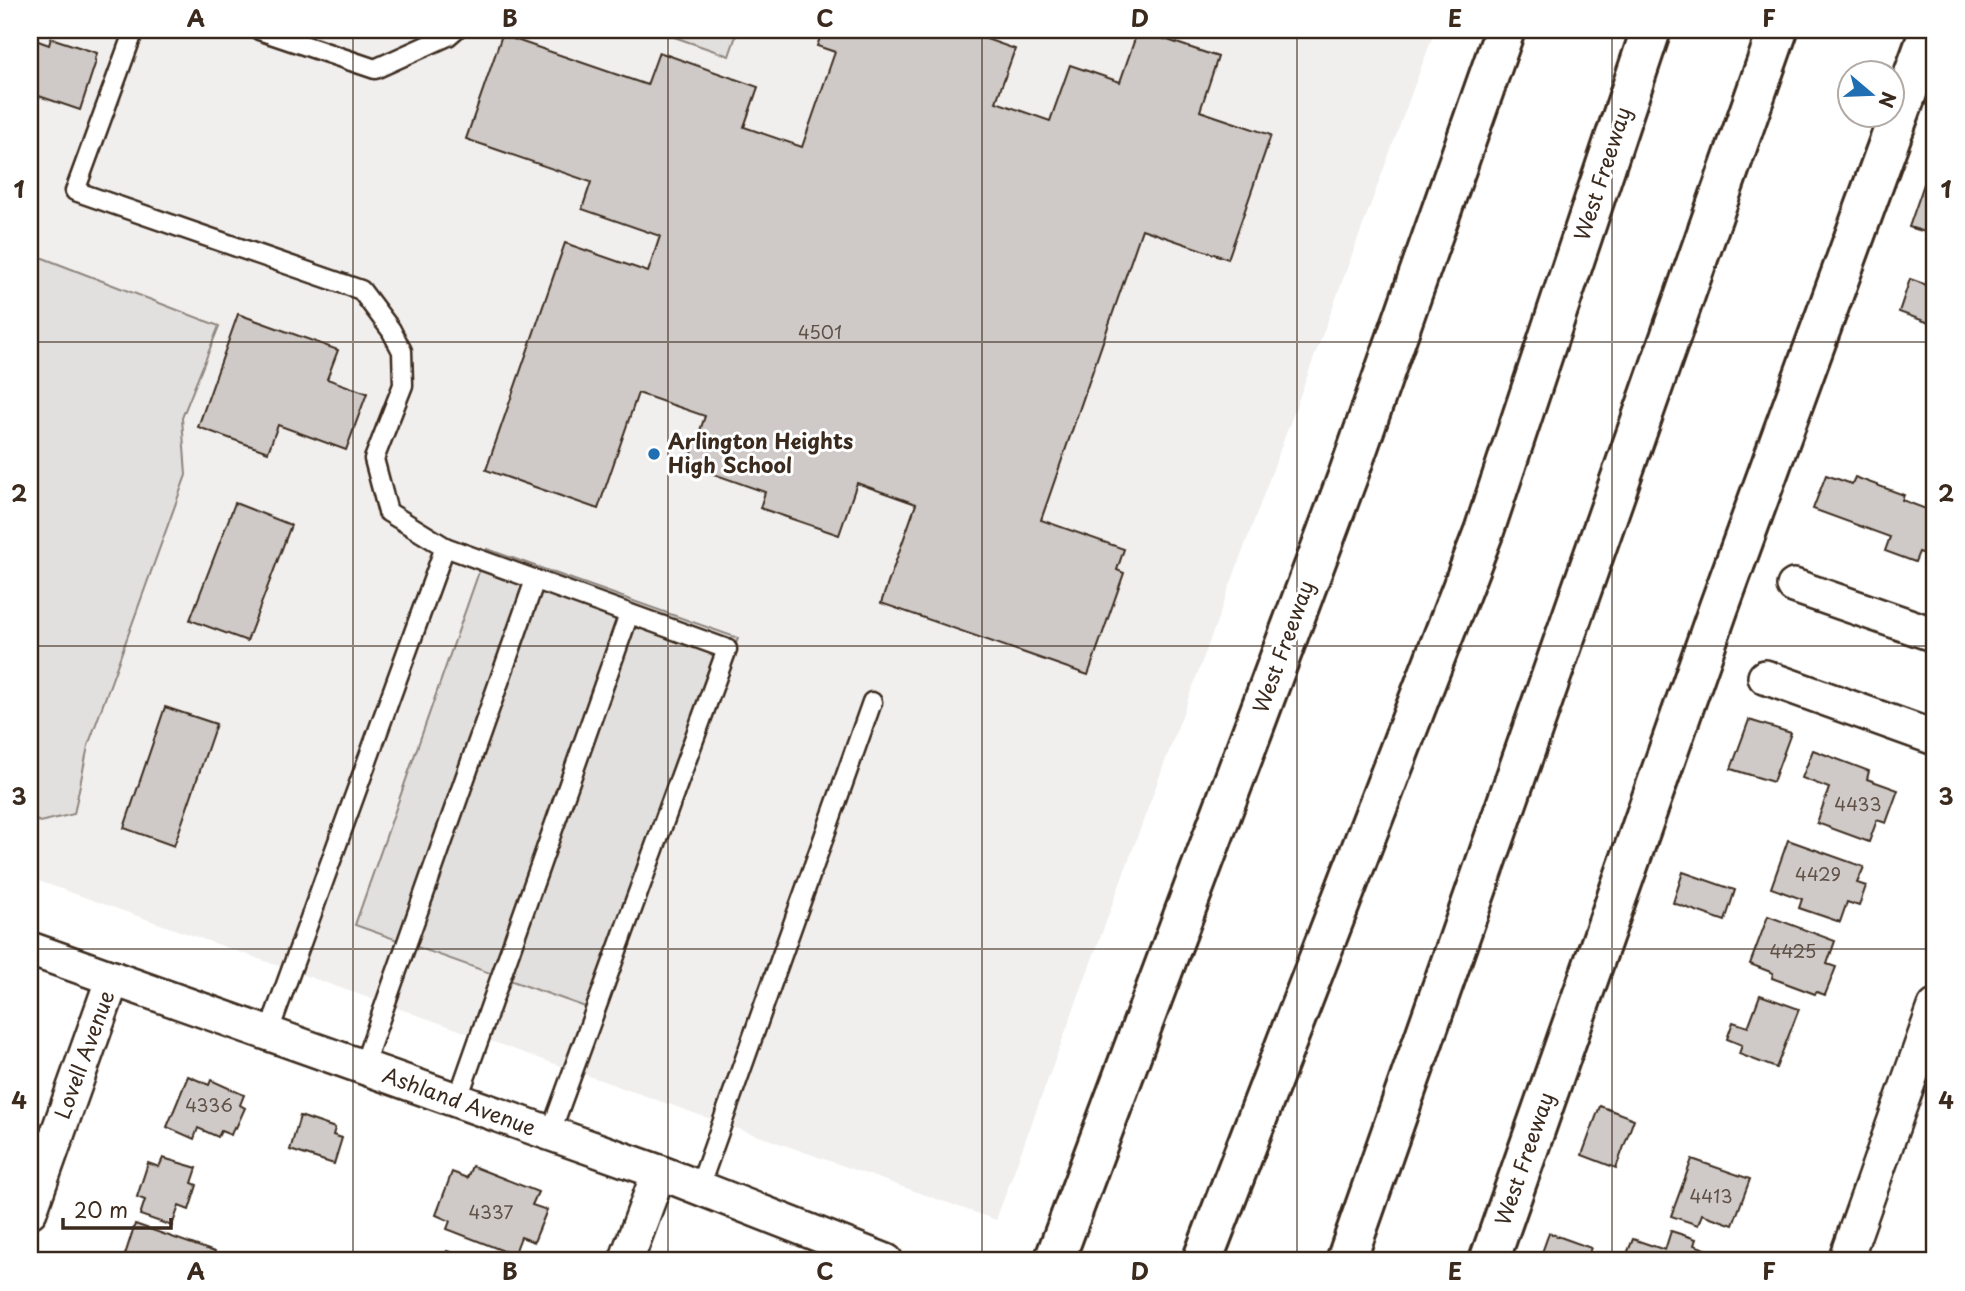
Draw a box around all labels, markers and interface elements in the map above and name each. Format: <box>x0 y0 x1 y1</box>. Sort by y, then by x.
text: A <box>187 0 205 35</box>
text: B <box>502 0 518 35</box>
text: C <box>816 0 834 35</box>
text: D <box>1131 0 1149 35</box>
text: E <box>1448 0 1462 35</box>
text: F <box>1762 0 1776 35</box>
north arrow <box>1836 60 1906 130</box>
text: N <box>1872 88 1904 112</box>
street label: West Freeway <box>1564 102 1638 244</box>
text: 1 <box>14 171 25 206</box>
text: 1 <box>1941 171 1952 206</box>
house number: 4501 <box>798 318 842 345</box>
place label: Arlington Heights High School <box>668 424 853 480</box>
marker: Arlington Heights High School <box>646 446 662 462</box>
text: 2 <box>11 475 27 510</box>
text: 2 <box>1938 475 1954 510</box>
street label: West Freeway <box>1243 576 1321 717</box>
text: 3 <box>11 778 27 813</box>
text: 3 <box>1938 778 1954 813</box>
house number: 4433 <box>1834 790 1882 817</box>
house number: 4429 <box>1795 860 1841 887</box>
house number: 4425 <box>1770 937 1816 964</box>
street label: Lovell Avenue <box>45 985 121 1123</box>
street label: Ashland Avenue <box>379 1058 541 1143</box>
text: 4 <box>11 1082 27 1117</box>
text: 4 <box>1938 1082 1954 1117</box>
street label: West Freeway <box>1485 1087 1561 1229</box>
house number: 4336 <box>185 1091 233 1118</box>
house number: 4413 <box>1689 1182 1733 1209</box>
scale bar <box>63 1186 172 1230</box>
text: 20 m <box>74 1193 128 1225</box>
house number: 4337 <box>469 1198 513 1225</box>
text: A <box>187 1253 205 1288</box>
text: B <box>502 1253 518 1288</box>
text: C <box>816 1253 834 1288</box>
text: D <box>1131 1253 1149 1288</box>
text: E <box>1448 1253 1462 1288</box>
text: F <box>1762 1253 1776 1288</box>

